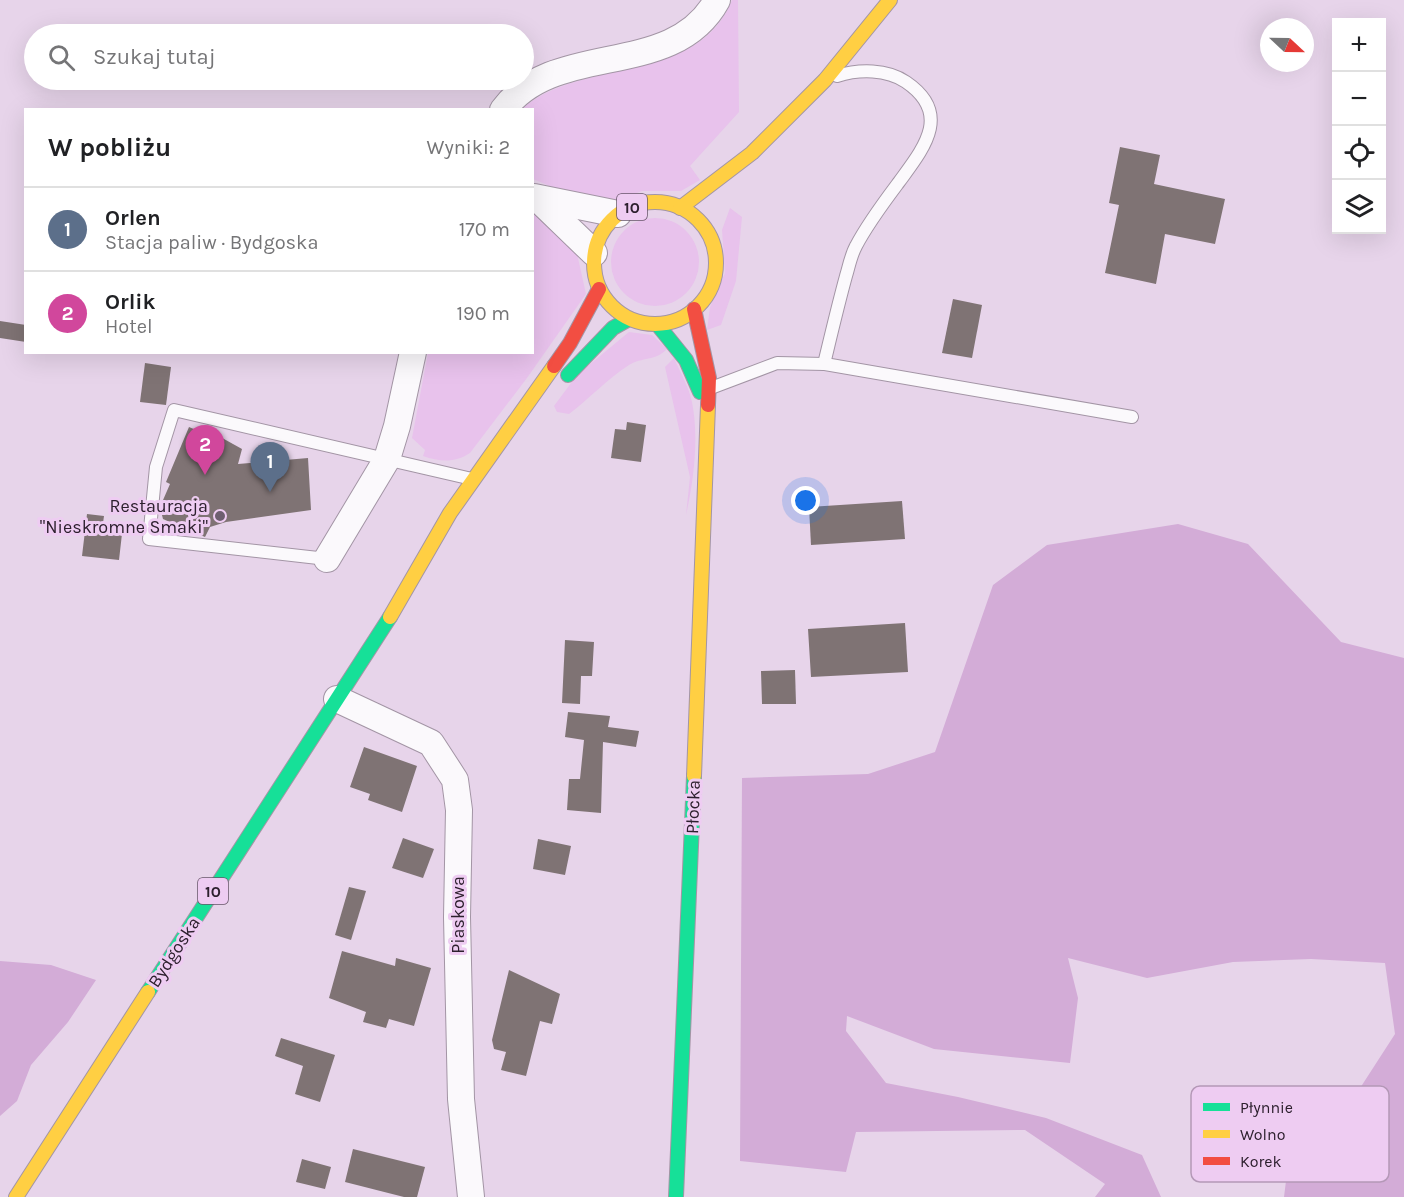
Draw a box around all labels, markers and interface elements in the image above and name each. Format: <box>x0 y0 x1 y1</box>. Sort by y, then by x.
north arrow <box>1260 18 1314 72</box>
map controls <box>1332 18 1386 234</box>
button: + <box>1332 18 1386 72</box>
search box <box>24 24 534 90</box>
icon: search <box>45 41 78 74</box>
text: Szukaj tutaj <box>93 44 216 70</box>
button: − <box>1332 72 1386 126</box>
button: locate <box>1332 126 1386 180</box>
text: W pobliżu <box>48 132 171 163</box>
text: Wyniki: 2 <box>427 136 510 159</box>
button: layers <box>1332 180 1386 234</box>
road number: 10 <box>617 194 647 220</box>
text: Orlen <box>105 205 161 231</box>
text: 1 <box>64 218 71 241</box>
text: 170 m <box>459 218 510 241</box>
text: Stacja paliw · Bydgoska <box>105 231 318 254</box>
text: Orlik <box>105 289 156 315</box>
text: 2 <box>61 302 74 325</box>
text: 190 m <box>456 302 510 325</box>
text: Hotel <box>105 315 153 338</box>
pin: 2 <box>186 426 224 475</box>
pin: 1 <box>250 442 290 492</box>
your location <box>791 486 820 515</box>
place label: Restauracja "Nieskromne Smaki" <box>40 495 208 538</box>
marker: Restauracja "Nieskromne Smaki" <box>213 509 227 523</box>
street label: Płocka <box>681 780 705 834</box>
street label: Piaskowa <box>447 876 469 954</box>
road number: 10 <box>198 878 228 904</box>
street label: Bydgoska <box>143 913 205 991</box>
legend <box>1191 1086 1389 1182</box>
text: Płynnie <box>1240 1098 1293 1117</box>
text: Wolno <box>1240 1125 1285 1144</box>
text: Korek <box>1240 1152 1281 1171</box>

